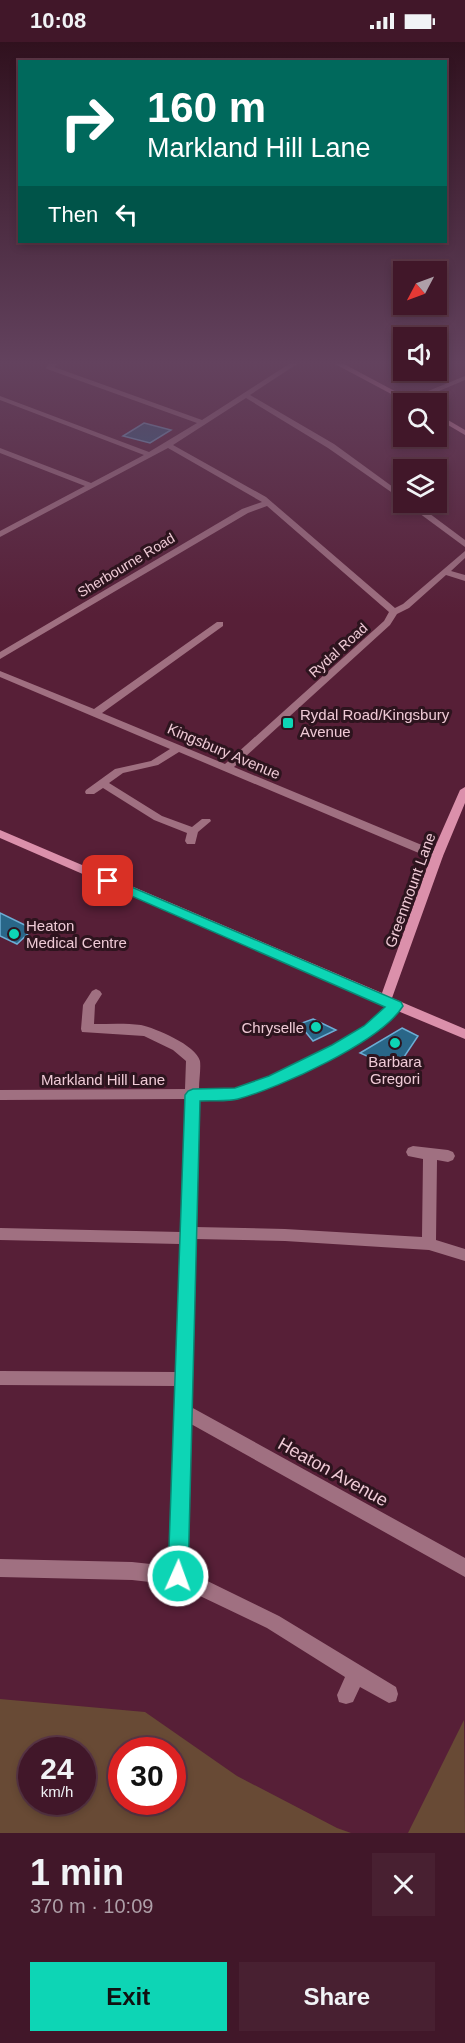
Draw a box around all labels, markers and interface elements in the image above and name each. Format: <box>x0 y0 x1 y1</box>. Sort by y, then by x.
text: 10:08 <box>30 8 86 33</box>
icon: right <box>48 84 126 162</box>
text: 160 m <box>147 84 266 131</box>
text: Markland Hill Lane <box>147 133 371 163</box>
icon: left <box>110 198 143 231</box>
text: Then <box>48 202 98 227</box>
north arrow <box>393 261 447 315</box>
map controls <box>393 261 447 513</box>
button: sound <box>393 327 447 381</box>
button: search <box>393 393 447 447</box>
button: layers <box>393 459 447 513</box>
street label: Sherbourne Road <box>75 530 177 600</box>
street label: Rydal Road <box>305 620 371 680</box>
place label: Rydal Road/Kingsbury Avenue <box>300 706 450 740</box>
marker: Rydal Road/Kingsbury Avenue <box>281 716 295 730</box>
street label: Kingsbury Avenue <box>165 720 283 782</box>
street label: Greenmount Lane <box>381 830 439 950</box>
pin <box>82 855 133 906</box>
icon: arrive <box>91 864 124 897</box>
place label: Heaton Medical Centre <box>26 917 127 951</box>
marker: Heaton Medical Centre <box>7 927 21 941</box>
place label: Chryselle <box>241 1019 304 1036</box>
marker: Chryselle <box>309 1020 323 1034</box>
marker: Barbara Gregori <box>388 1036 402 1050</box>
place label: Barbara Gregori <box>368 1053 422 1087</box>
street label: Markland Hill Lane <box>41 1071 165 1088</box>
street label: Heaton Avenue <box>274 1433 392 1511</box>
position arrow <box>146 1544 210 1608</box>
speed limit sign: 30 <box>108 1737 186 1815</box>
text: 24 <box>40 1752 74 1785</box>
text: km/h <box>41 1783 73 1800</box>
text: 1 min <box>30 1852 124 1893</box>
button: close <box>372 1853 435 1916</box>
text: 370 m · 10:09 <box>30 1895 153 1917</box>
button: Exit <box>30 1962 227 2031</box>
button: Share <box>239 1962 435 2031</box>

